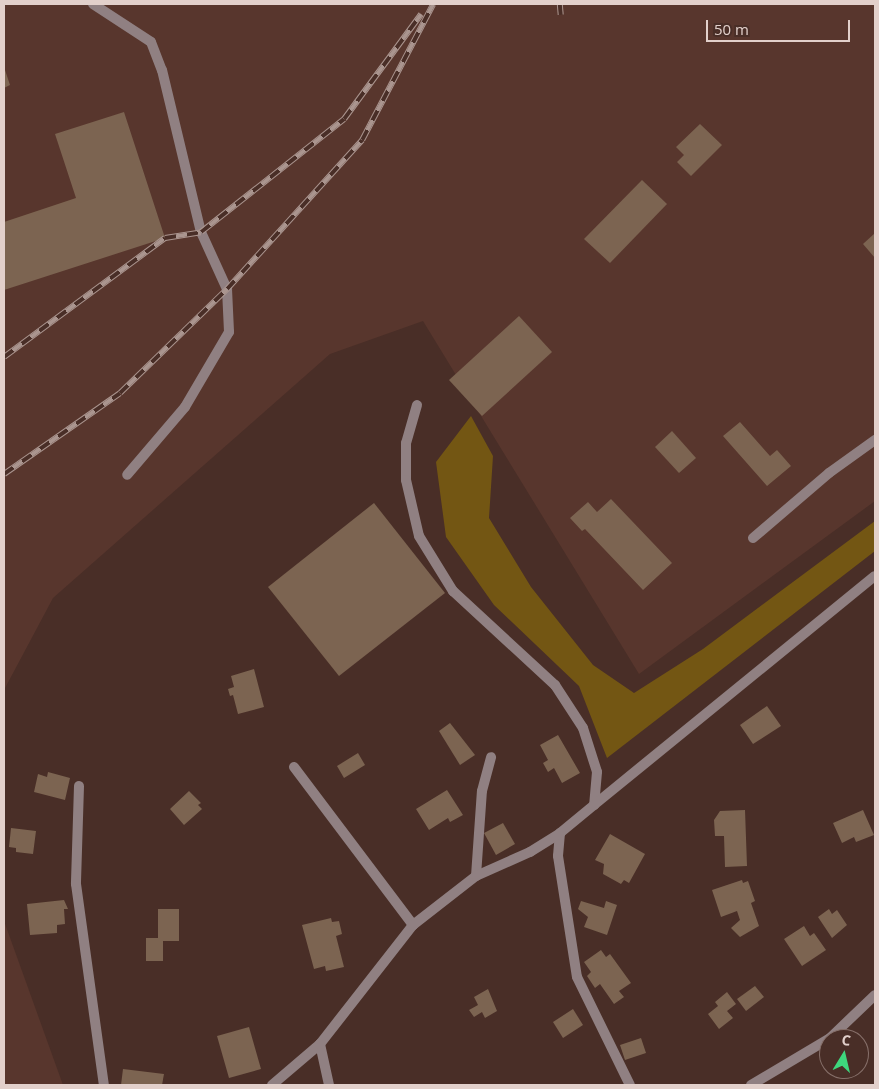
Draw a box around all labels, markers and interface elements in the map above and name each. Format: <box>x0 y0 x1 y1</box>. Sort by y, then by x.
scale bar <box>709 10 853 42</box>
text: 50 m <box>714 19 749 39</box>
north arrow <box>819 1029 869 1079</box>
text: С <box>840 1030 852 1050</box>

